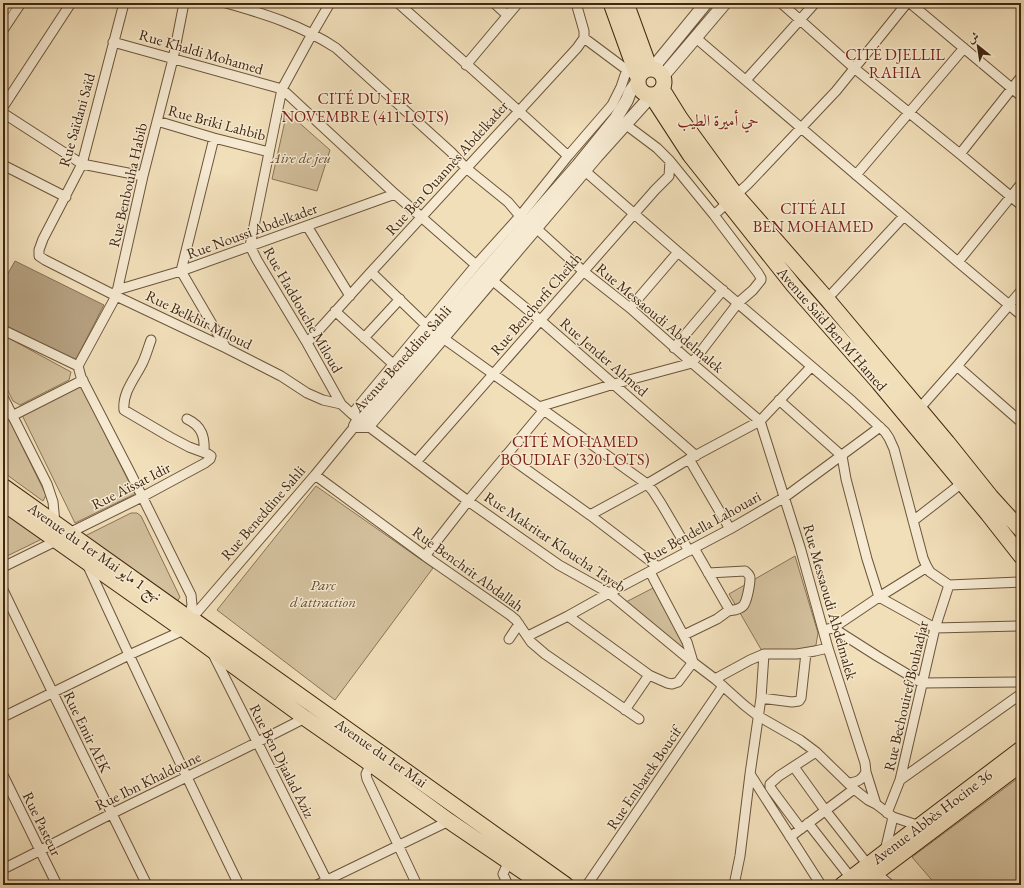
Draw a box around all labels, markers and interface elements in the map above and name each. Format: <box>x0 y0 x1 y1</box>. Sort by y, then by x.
street label: Rue Khaldi Mohamed <box>137 25 266 78</box>
north arrow <box>958 26 998 66</box>
text: ش <box>965 29 981 46</box>
district label: CITÉ DJELLIL RAHIA <box>845 44 946 83</box>
street label: Rue Saïdani Saïd <box>54 70 99 169</box>
district label: CITÉ DU 1ER NOVEMBRE (411 LOTS) <box>281 88 449 127</box>
street label: Rue Ben Ouannès Abdelkader <box>381 96 512 239</box>
street label: Rue Briki Lahbib <box>166 100 268 145</box>
district label: حي أميرة الطيب <box>677 109 759 133</box>
street label: Rue Benbouha Habib <box>104 121 151 249</box>
park label: Aire de jeu <box>270 148 331 167</box>
street label: Rue Noussi Abdelkader <box>184 198 320 263</box>
district label: CITÉ ALI BEN MOHAMED <box>753 198 873 237</box>
street label: Rue Haddouche Miloud <box>260 243 347 377</box>
street label: Rue Benchorfi Cheïkh <box>486 248 586 359</box>
street label: Rue Messaoudi Abdelmalek <box>593 259 729 377</box>
street label: Avenue Saïd Ben M'Hamed <box>773 262 892 395</box>
street label: Rue Belkhir Miloud <box>143 286 256 354</box>
street label: Avenue Beneddine Sahli <box>348 301 455 417</box>
street label: Rue Jender Ahmed <box>556 313 653 400</box>
district label: CITÉ MOHAMED BOUDIAF (320 LOTS) <box>500 431 650 470</box>
street label: Rue Aïssat Idir <box>88 458 174 514</box>
street label: Rue Beneddine Sahli <box>216 461 309 564</box>
street label: Rue Bendella Lahouari <box>639 486 764 567</box>
street label: Rue Makritar Kloucha Tayeb <box>481 487 630 596</box>
street label: Avenue du 1er Mai نهج 1 مايو <box>21 497 166 609</box>
street label: Rue Benchrit Abdallah <box>409 522 528 615</box>
street label: Rue Messaoudi Abdelmalek <box>799 522 862 683</box>
park label: Parc d'attraction <box>290 575 356 611</box>
street label: Rue Bechouiref Bouhadjar <box>879 619 932 773</box>
street label: Rue Emir AEK <box>60 688 116 776</box>
street label: Rue Ben Djaalad Aziz <box>246 701 319 821</box>
street label: Avenue du 1er Mai <box>331 713 431 792</box>
street label: Rue Embarek Boucif <box>602 721 686 833</box>
street label: Rue Ibn Khaldoune <box>92 747 204 814</box>
street label: Avenue Abbès Hocine 36 <box>867 765 996 869</box>
street label: Rue Pasteur <box>19 788 66 859</box>

